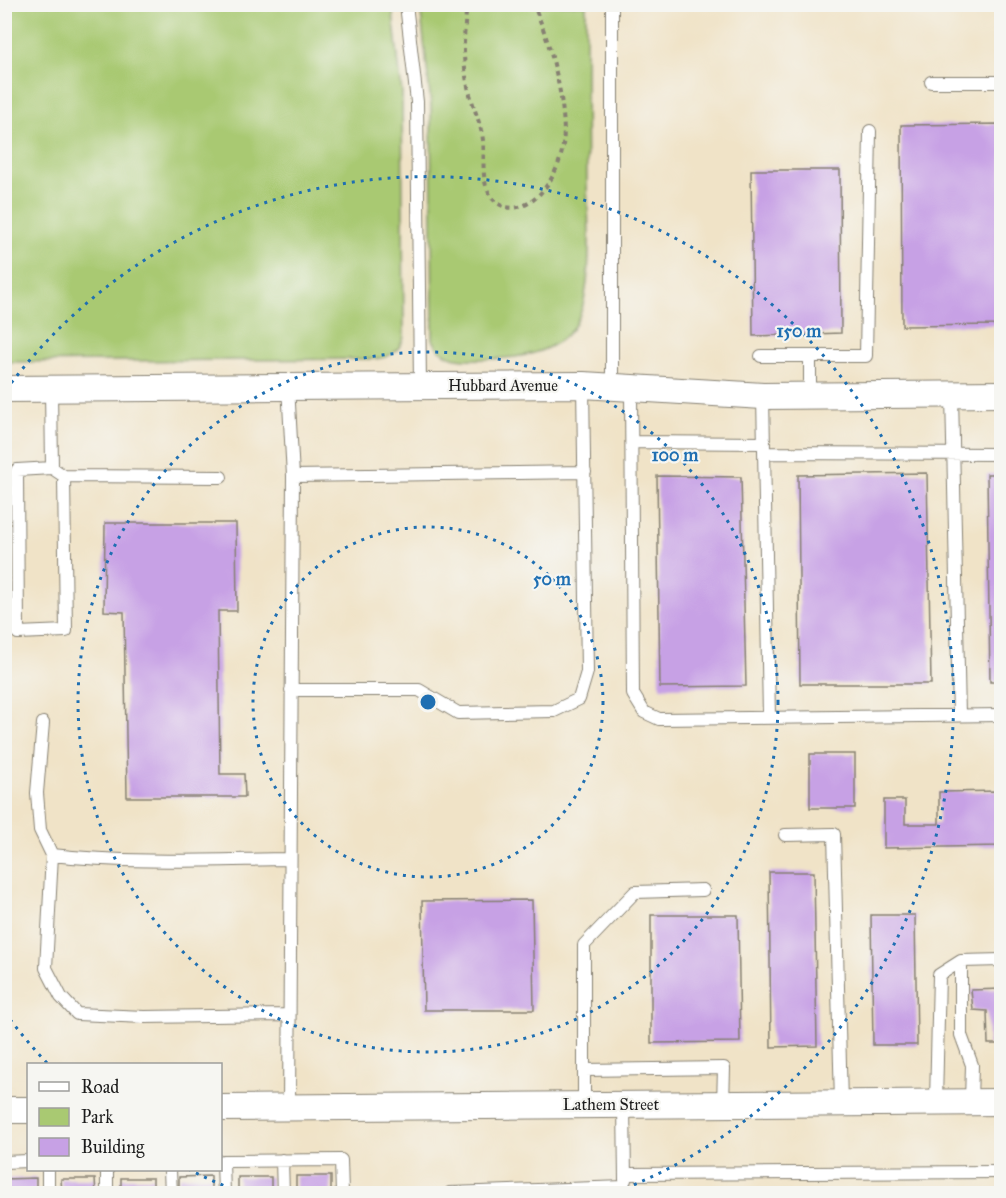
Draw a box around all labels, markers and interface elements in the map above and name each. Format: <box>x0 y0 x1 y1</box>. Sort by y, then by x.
text: 150 m <box>777 320 822 342</box>
street label: Hubbard Avenue <box>448 376 558 395</box>
text: 100 m <box>652 444 699 466</box>
text: 50 m <box>533 568 572 590</box>
centre of rings <box>418 692 438 712</box>
legend <box>27 1063 222 1171</box>
text: Road <box>81 1076 119 1098</box>
street label: Lathem Street <box>563 1095 660 1114</box>
text: Park <box>81 1106 114 1128</box>
text: Building <box>81 1136 145 1159</box>

